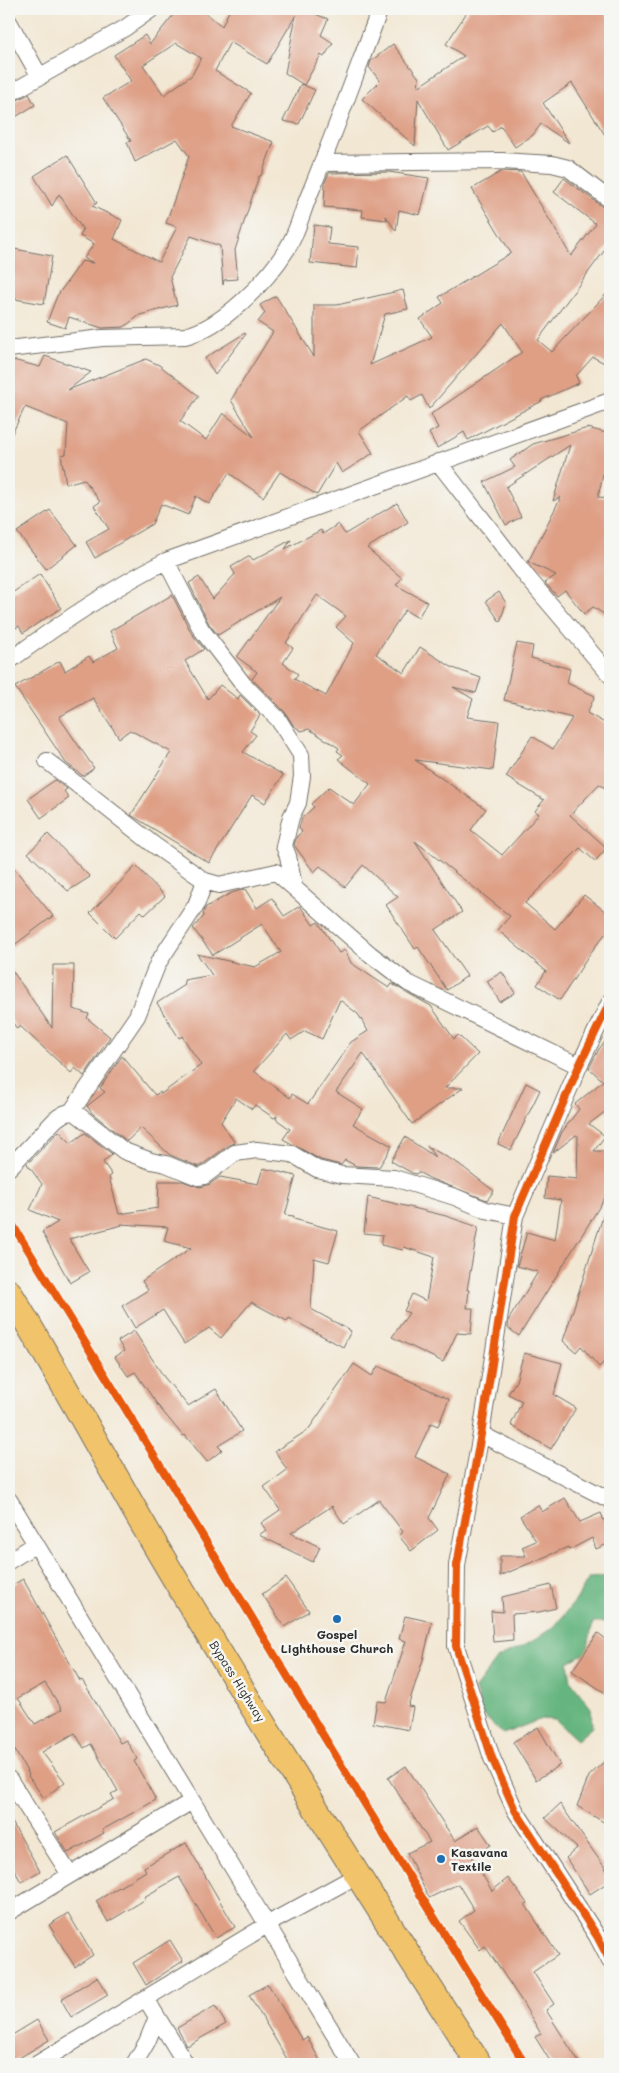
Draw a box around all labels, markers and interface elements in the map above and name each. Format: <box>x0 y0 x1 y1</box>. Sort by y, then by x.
marker: Gospel Lighthouse Church <box>331 1613 343 1625</box>
place label: Gospel Lighthouse Church <box>281 1626 393 1656</box>
street label: Bypass Highway <box>207 1637 269 1725</box>
place label: Kasavana Textile <box>451 1844 508 1874</box>
marker: Kasavana Textile <box>435 1853 447 1865</box>

